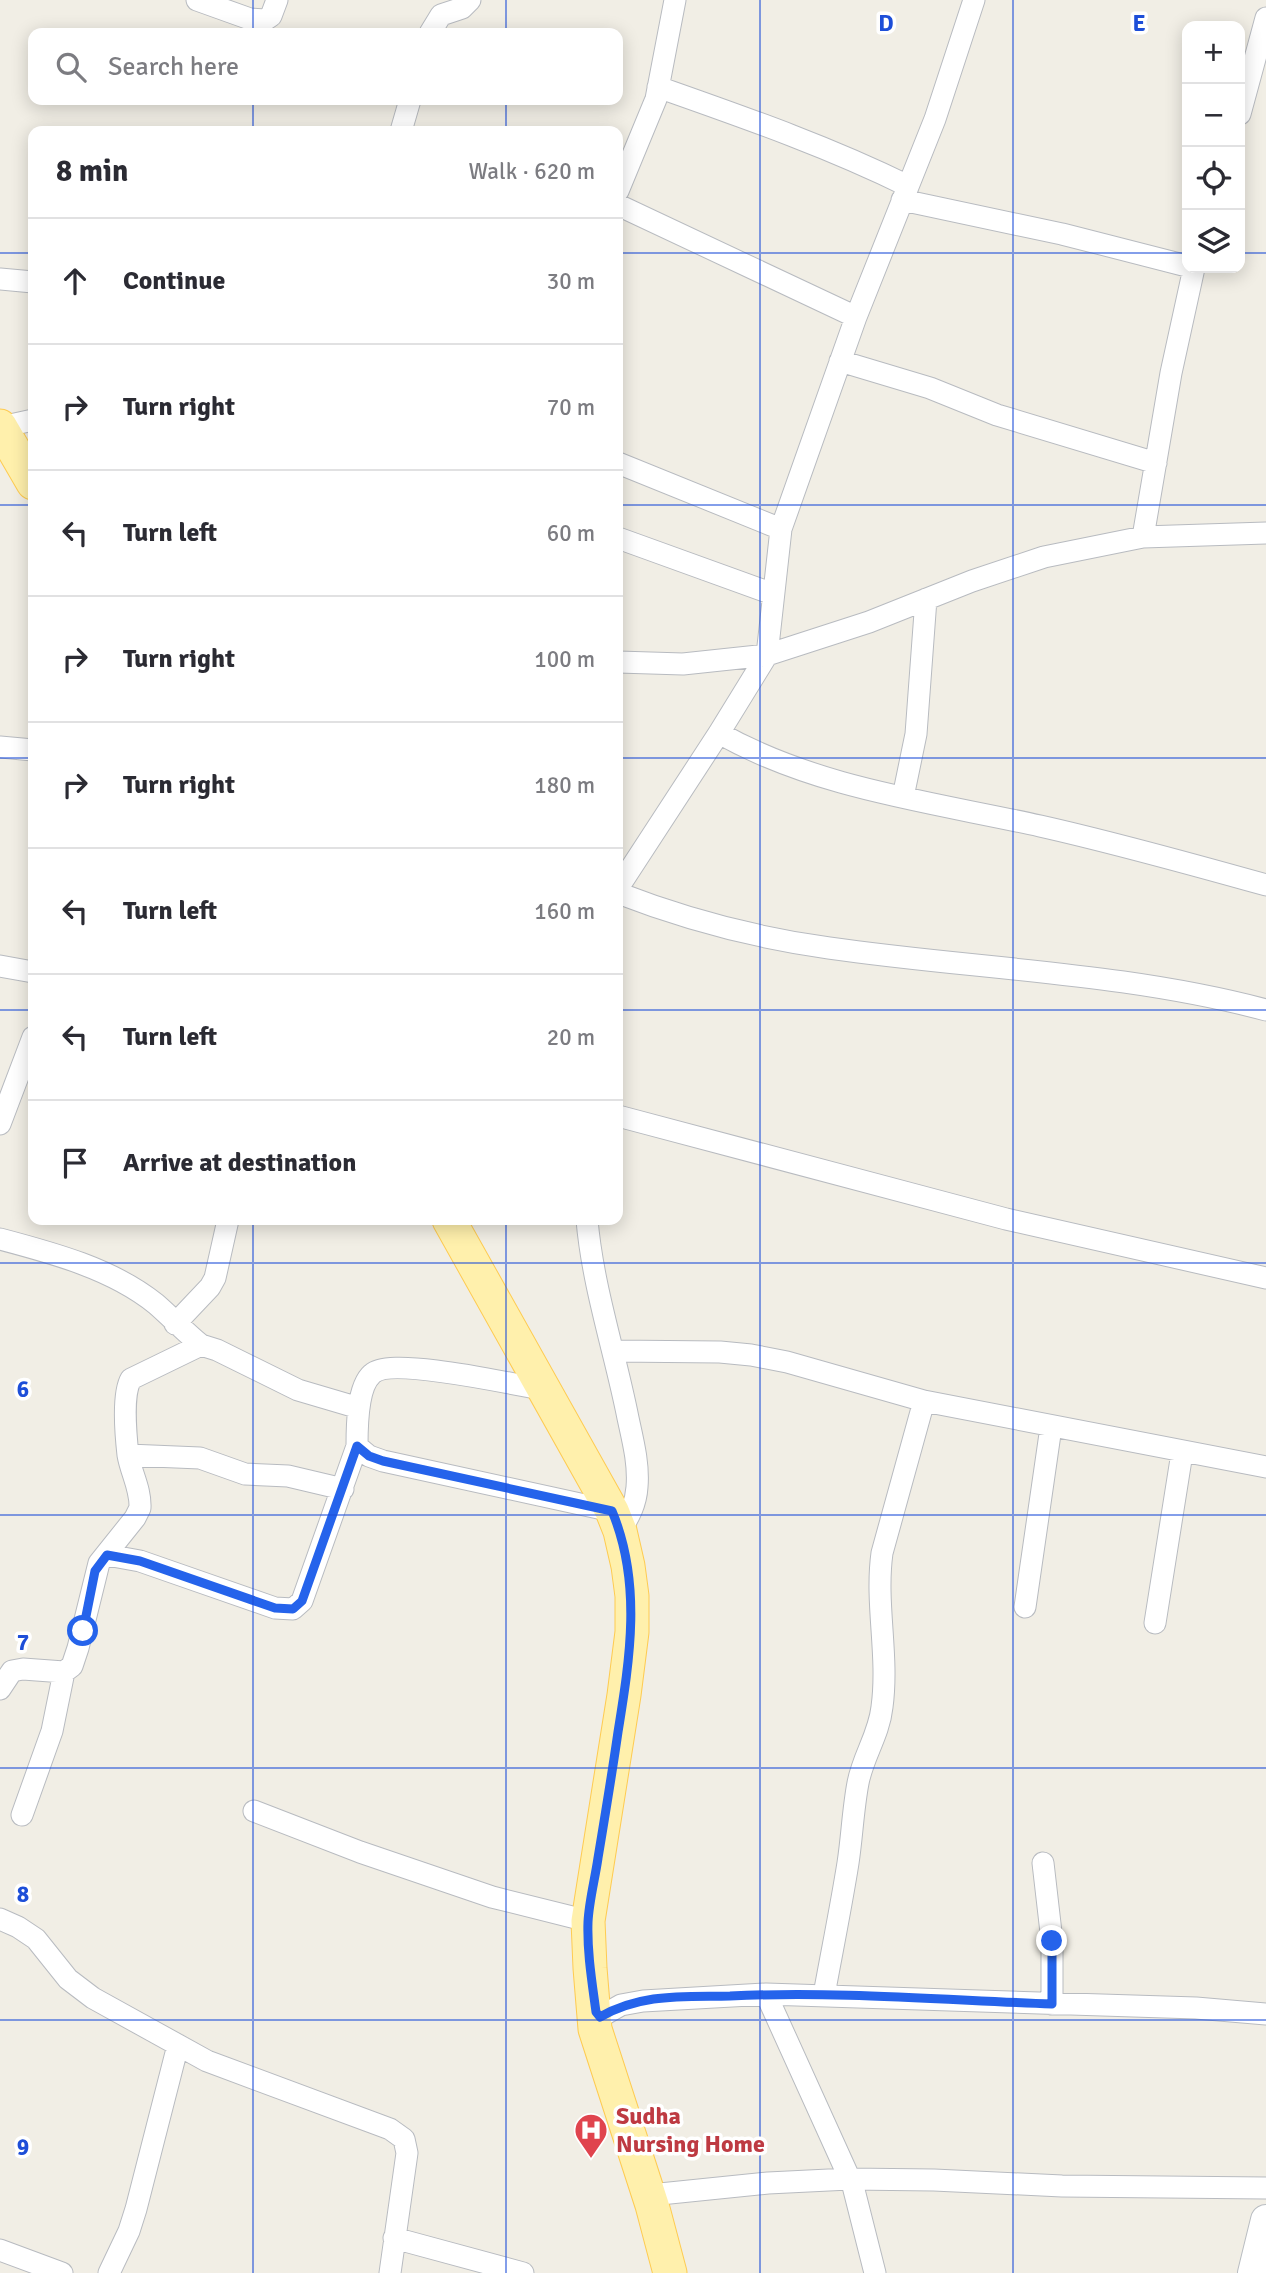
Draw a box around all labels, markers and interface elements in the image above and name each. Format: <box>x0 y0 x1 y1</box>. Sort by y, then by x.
text: D <box>878 9 894 38</box>
text: E <box>1132 9 1146 38</box>
map controls <box>1182 21 1245 273</box>
button: + <box>1182 21 1245 84</box>
search box <box>28 28 623 105</box>
icon: search <box>52 48 90 86</box>
text: Search here <box>108 51 239 83</box>
button: − <box>1182 84 1245 147</box>
button: locate <box>1182 147 1245 210</box>
text: 8 min <box>56 153 128 190</box>
text: Walk · 620 m <box>469 157 595 186</box>
button: layers <box>1182 210 1245 273</box>
icon: ahead <box>56 262 94 300</box>
text: Continue <box>123 265 225 297</box>
text: 30 m <box>547 267 595 296</box>
icon: right <box>56 388 94 426</box>
text: Turn right <box>123 391 235 423</box>
text: 70 m <box>547 393 595 422</box>
icon: left <box>56 514 94 552</box>
text: Turn left <box>123 517 217 549</box>
text: 60 m <box>547 519 595 548</box>
icon: right <box>56 640 94 678</box>
text: Turn right <box>123 643 235 675</box>
text: 100 m <box>534 645 595 674</box>
icon: right <box>56 766 94 804</box>
text: Turn right <box>123 769 235 801</box>
text: 180 m <box>534 771 595 800</box>
icon: left <box>56 892 94 930</box>
text: Turn left <box>123 895 217 927</box>
text: 160 m <box>534 897 595 926</box>
icon: left <box>56 1018 94 1056</box>
text: Turn left <box>123 1021 217 1053</box>
text: 20 m <box>547 1023 595 1052</box>
icon: arrive <box>56 1144 94 1182</box>
text: Arrive at destination <box>123 1147 356 1179</box>
text: 6 <box>17 1375 29 1404</box>
route start <box>67 1615 98 1646</box>
text: 7 <box>17 1628 29 1657</box>
text: 8 <box>17 1880 29 1909</box>
route end <box>1036 1925 1067 1956</box>
place label: Sudha Nursing Home <box>616 2101 765 2159</box>
hospital icon: Sudha Nursing Home <box>572 2111 610 2160</box>
text: 9 <box>17 2133 29 2162</box>

